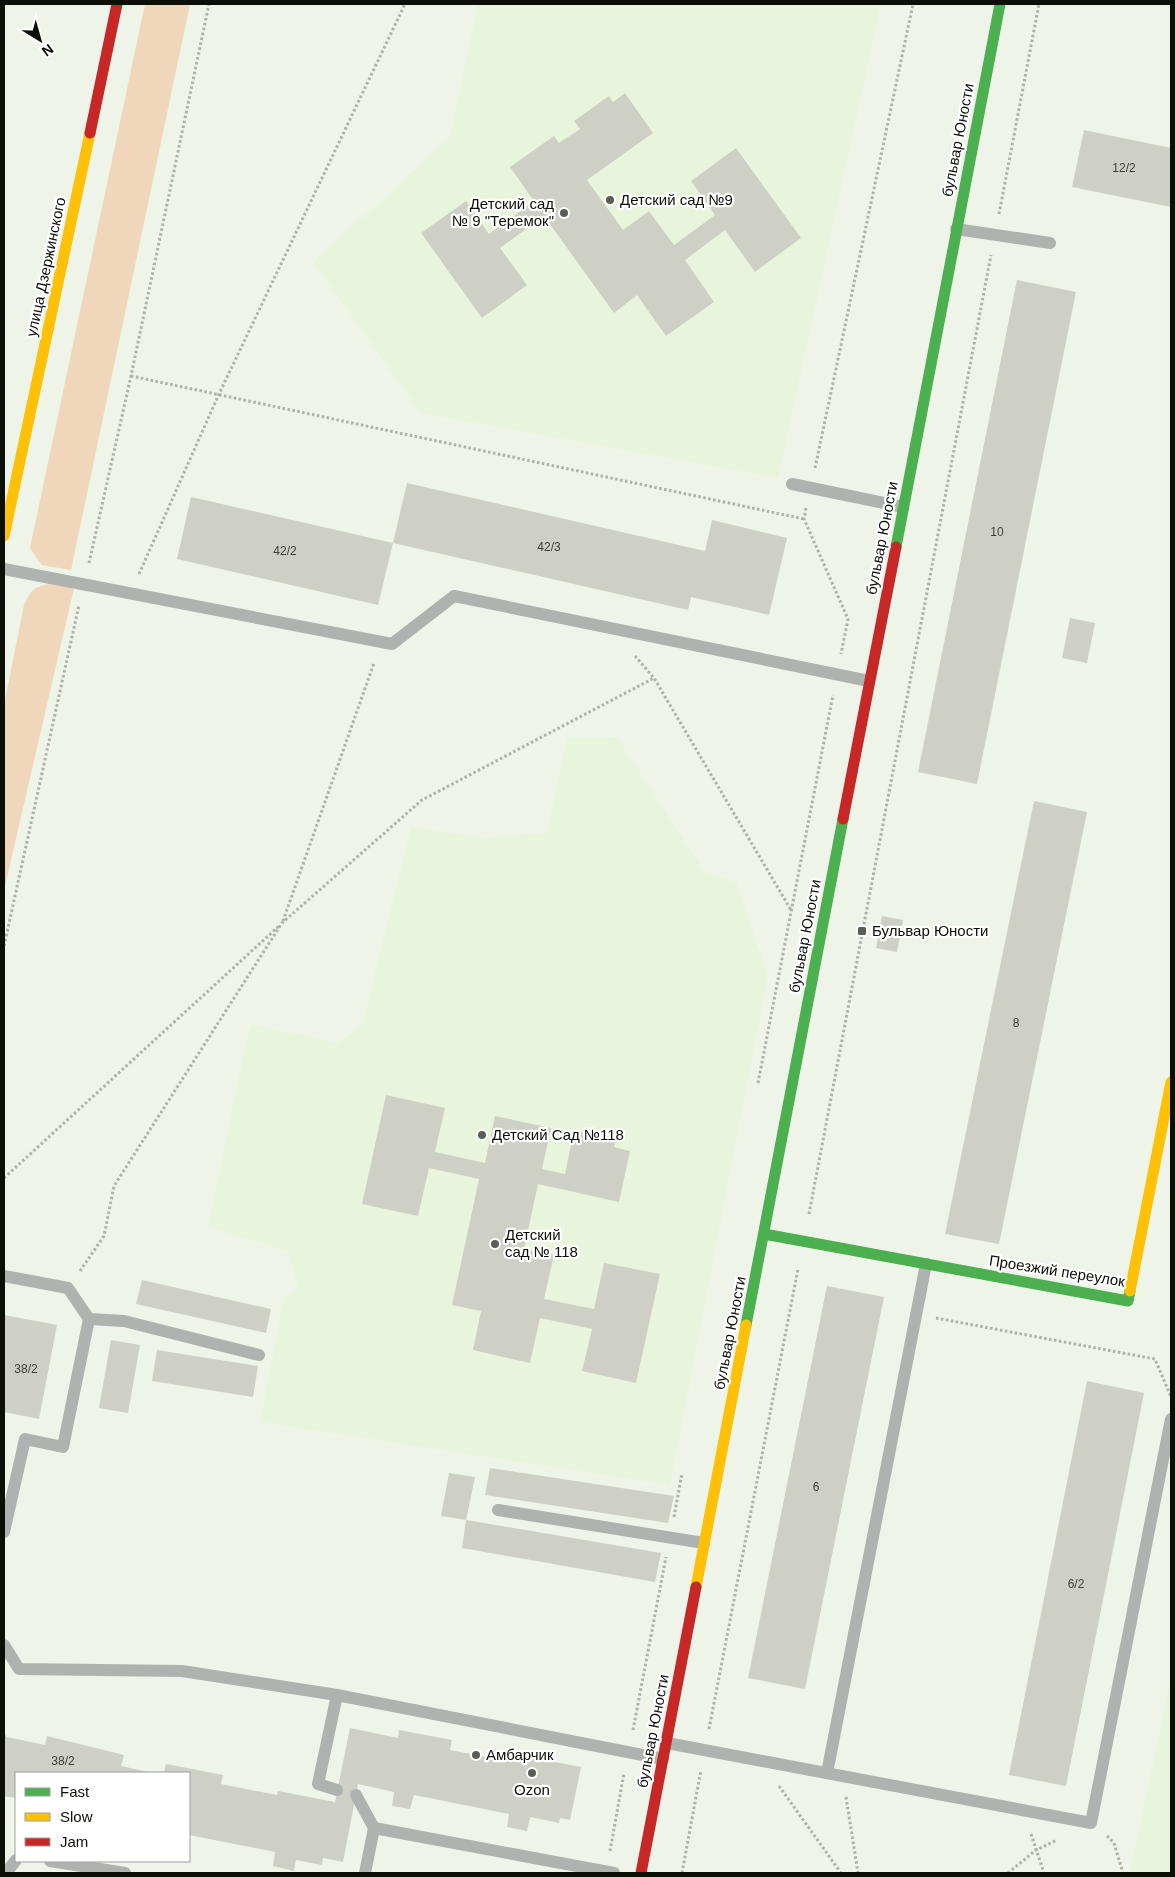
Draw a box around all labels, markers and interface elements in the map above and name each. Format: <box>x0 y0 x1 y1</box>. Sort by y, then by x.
north arrow <box>15 15 65 65</box>
text: N <box>39 41 57 60</box>
street label: бульвар Юности <box>938 82 977 198</box>
house number: 12/2 <box>1112 161 1136 175</box>
place label: Детский сад №9 <box>620 191 733 208</box>
marker: Детский сад №9 <box>604 194 616 206</box>
place label: Детский сад № 9 "Теремок" <box>452 195 554 229</box>
street label: улица Дзержинского <box>22 196 69 338</box>
marker: Детский сад № 9 "Теремок" <box>558 207 570 219</box>
street label: бульвар Юности <box>862 480 901 596</box>
house number: 10 <box>990 525 1004 539</box>
house number: 42/3 <box>537 540 561 554</box>
house number: 42/2 <box>273 544 297 558</box>
street label: бульвар Юности <box>785 878 824 994</box>
place label: Бульвар Юности <box>872 922 988 939</box>
marker: Бульвар Юности <box>856 925 868 937</box>
house number: 8 <box>1013 1016 1020 1030</box>
place label: Детский Сад №118 <box>492 1126 624 1143</box>
marker: Детский Сад №118 <box>476 1129 488 1141</box>
place label: Детский сад № 118 <box>505 1226 578 1260</box>
marker: Детский сад № 118 <box>489 1238 501 1250</box>
street label: Проезжий переулок <box>988 1251 1127 1290</box>
street label: бульвар Юности <box>710 1275 749 1391</box>
house number: 38/2 <box>14 1362 38 1376</box>
house number: 6 <box>813 1480 820 1494</box>
house number: 6/2 <box>1068 1577 1085 1591</box>
street label: бульвар Юности <box>633 1673 672 1789</box>
place label: Амбарчик <box>486 1746 554 1763</box>
marker: Амбарчик <box>470 1749 482 1761</box>
house number: 38/2 <box>51 1754 75 1768</box>
marker: Ozon <box>526 1767 538 1779</box>
legend <box>15 1772 190 1862</box>
place label: Ozon <box>514 1781 550 1798</box>
text: Fast <box>60 1783 90 1800</box>
text: Slow <box>60 1808 93 1825</box>
text: Jam <box>60 1833 88 1850</box>

